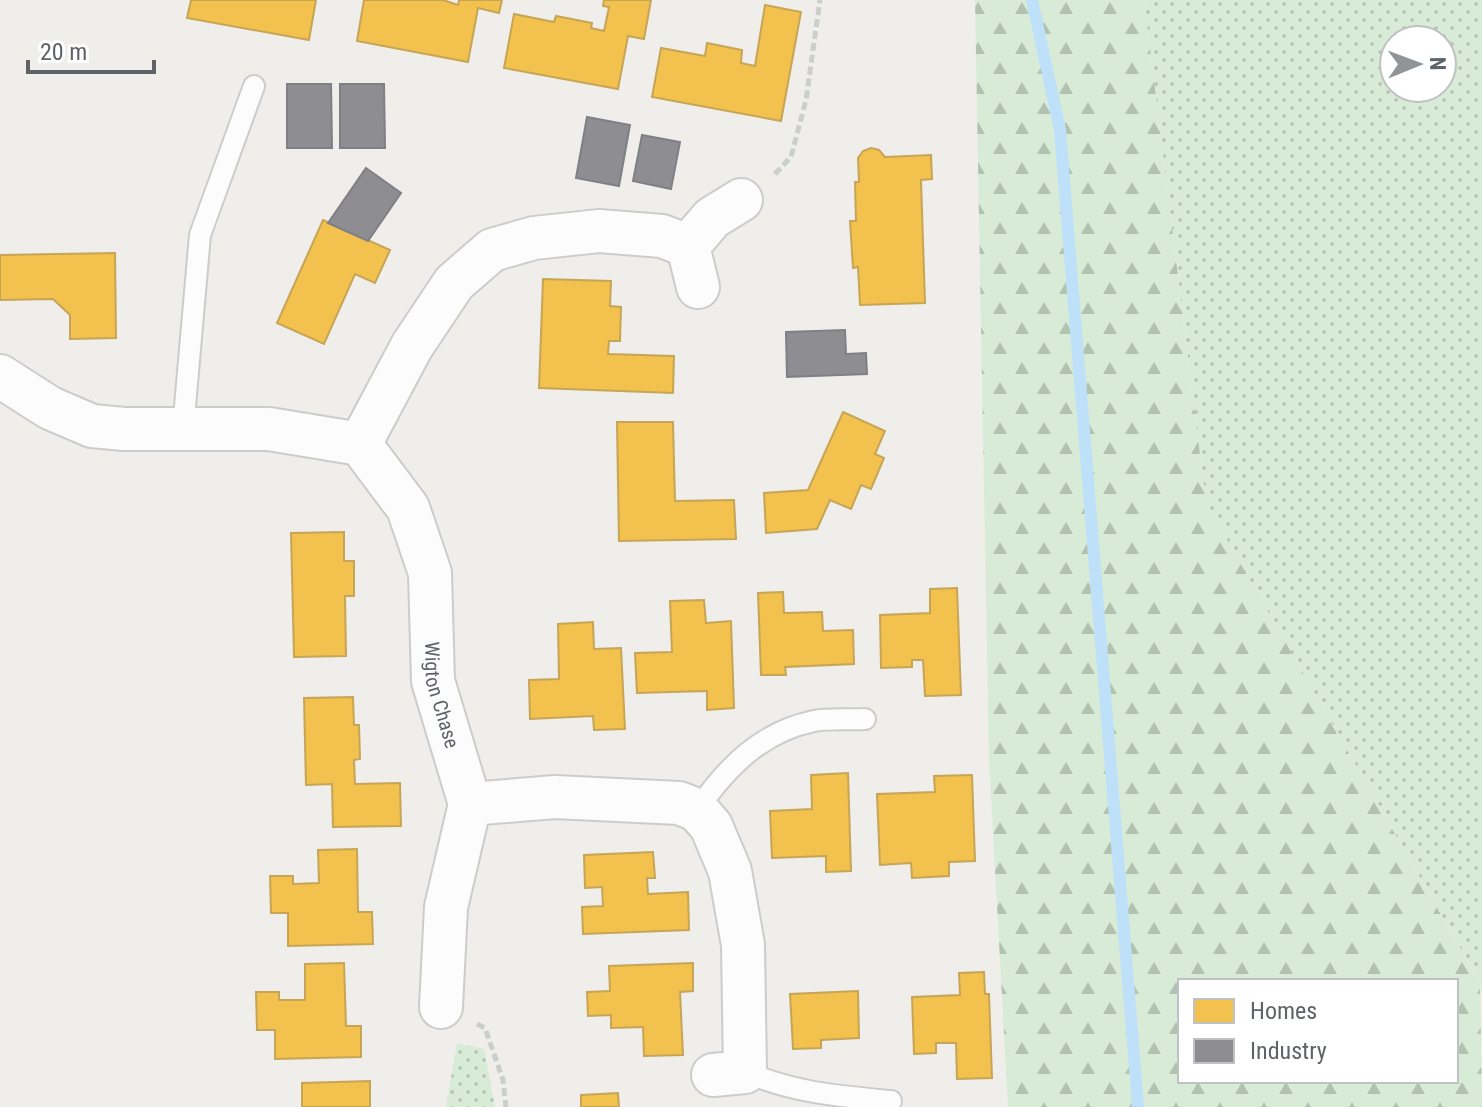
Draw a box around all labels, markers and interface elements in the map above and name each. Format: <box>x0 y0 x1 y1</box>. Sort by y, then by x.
scale bar <box>28 24 154 74</box>
north arrow <box>1378 24 1458 104</box>
text: 20 m <box>40 38 87 66</box>
text: N <box>1425 57 1450 71</box>
street label: Wigton Chase <box>420 641 464 751</box>
legend <box>1178 979 1458 1083</box>
text: Homes <box>1250 997 1317 1025</box>
text: Industry <box>1250 1037 1327 1065</box>

